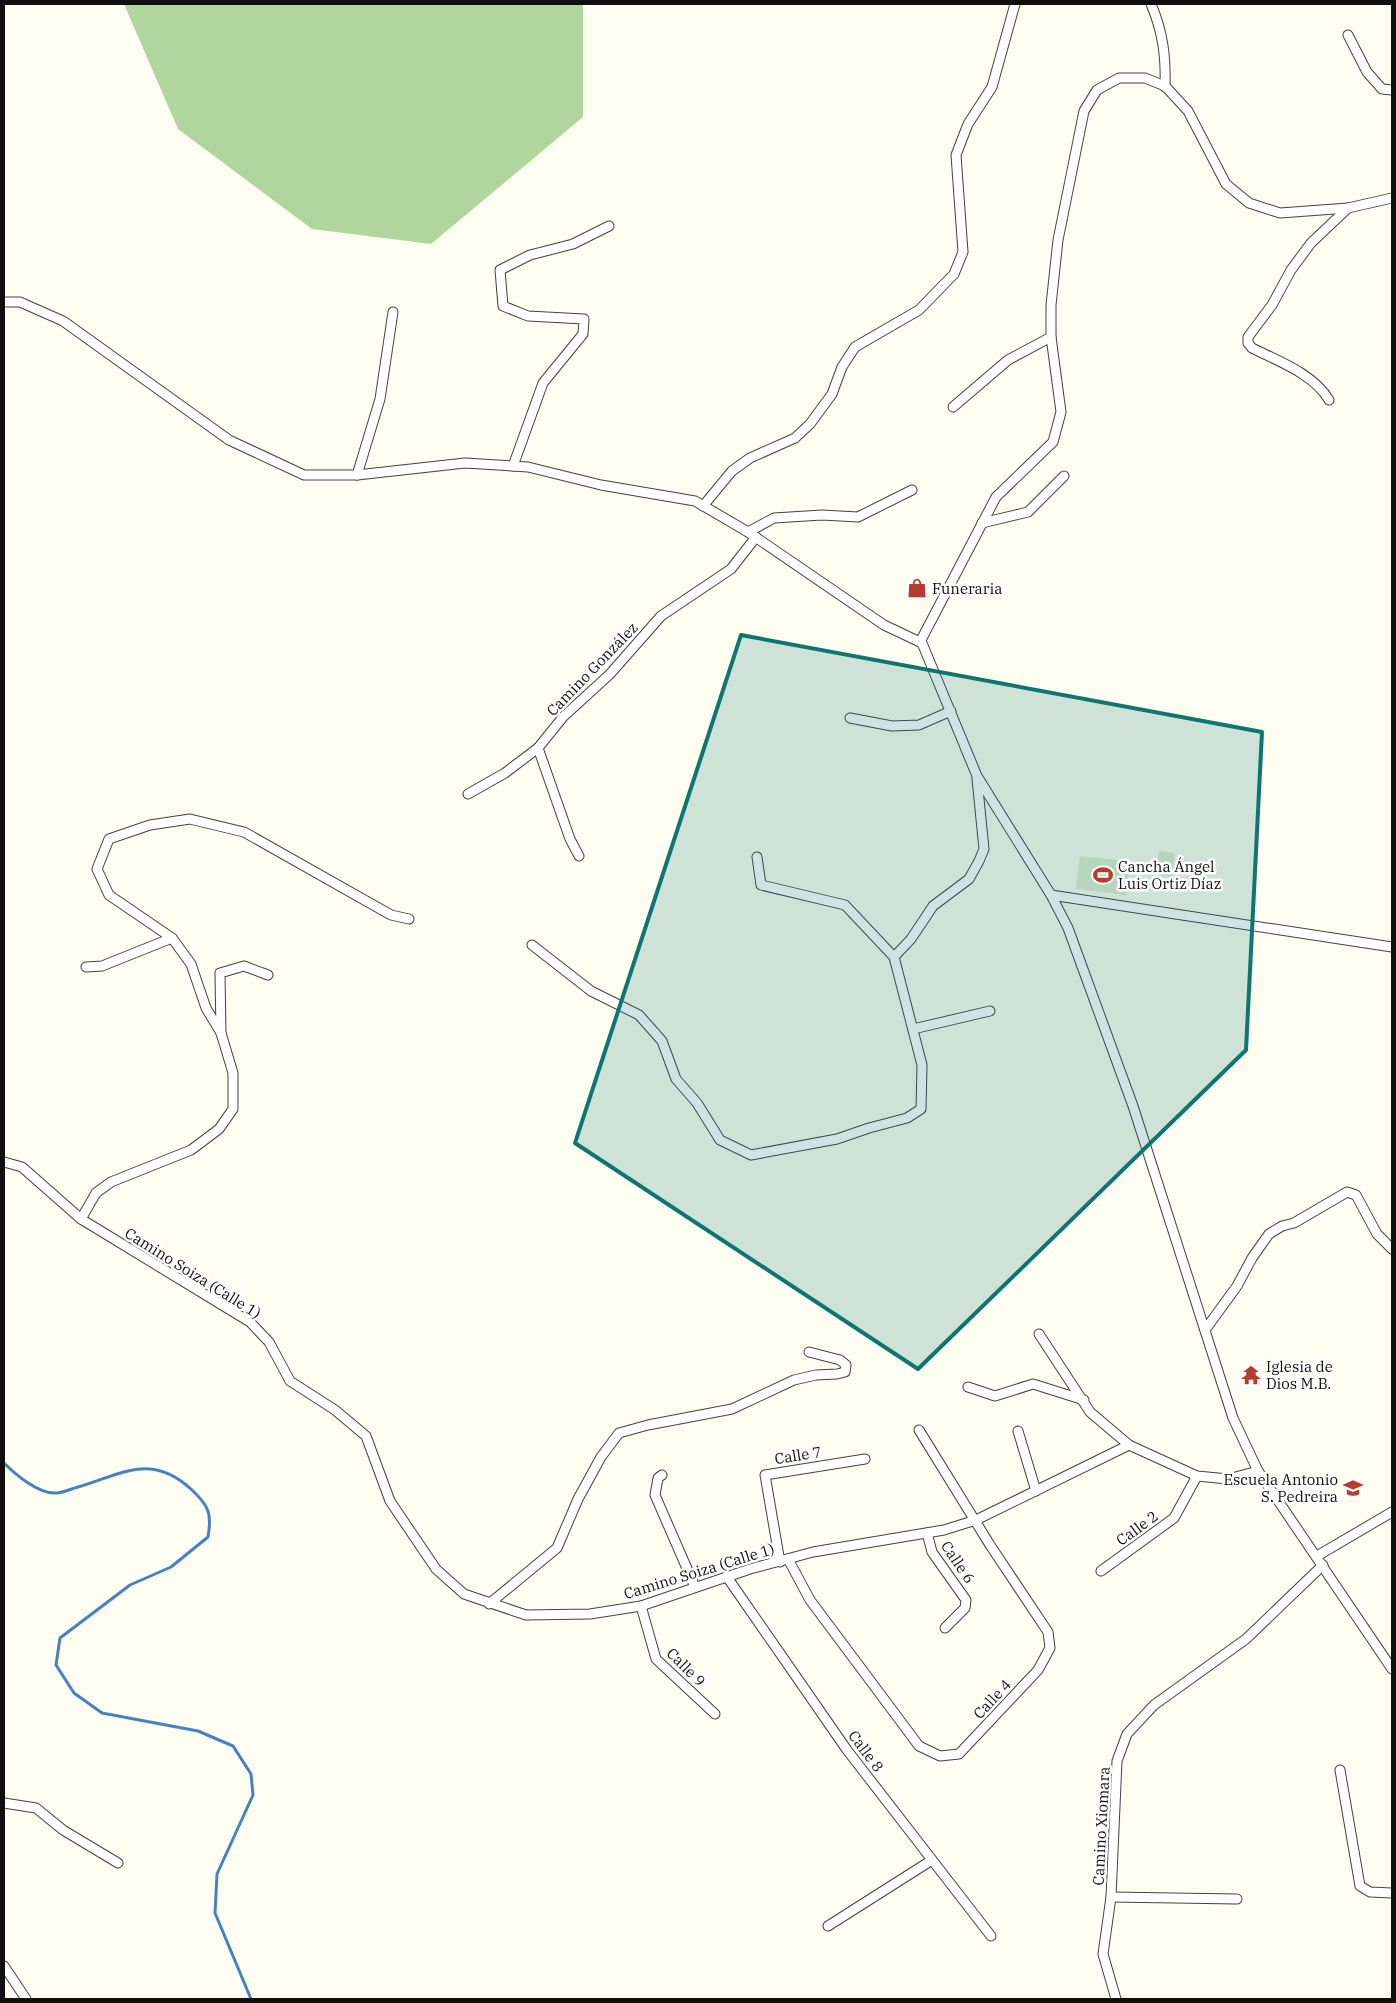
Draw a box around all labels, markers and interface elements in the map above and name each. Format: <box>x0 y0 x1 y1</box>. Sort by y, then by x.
shop icon: Funeraria <box>906 577 928 599</box>
place label: Funeraria <box>932 579 1002 598</box>
street label: Camino González <box>542 618 642 720</box>
place label: Cancha Ángel Luis Ortiz Díaz <box>1118 857 1221 893</box>
sports icon: Cancha Ángel Luis Ortiz Díaz <box>1092 864 1114 886</box>
street label: Camino Soiza (Calle 1) <box>121 1223 265 1323</box>
place label: Iglesia de Dios M.B. <box>1266 1357 1333 1393</box>
temple icon: Iglesia de Dios M.B. <box>1240 1364 1262 1386</box>
street label: Calle 7 <box>773 1442 823 1468</box>
place label: Escuela Antonio S. Pedreira <box>1223 1470 1338 1506</box>
school or university icon: Escuela Antonio S. Pedreira <box>1342 1477 1364 1499</box>
street label: Calle 2 <box>1112 1506 1162 1550</box>
street label: Calle 6 <box>937 1537 979 1587</box>
street label: Camino Soiza (Calle 1) <box>621 1539 777 1603</box>
street label: Calle 9 <box>663 1644 709 1690</box>
street label: Calle 4 <box>969 1675 1015 1723</box>
street label: Calle 8 <box>844 1726 888 1776</box>
street label: Camino Xiomara <box>1088 1766 1114 1886</box>

